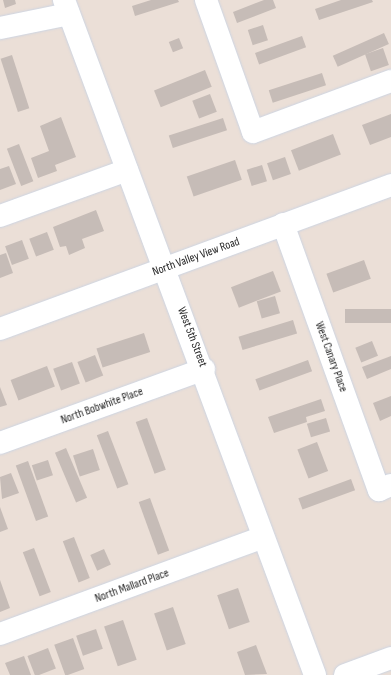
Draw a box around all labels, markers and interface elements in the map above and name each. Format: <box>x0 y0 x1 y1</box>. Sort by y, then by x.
street label: North Valley View Road <box>150 235 242 279</box>
street label: West 5th Street <box>174 305 210 369</box>
street label: West Canary Place <box>312 320 350 394</box>
street label: North Bobwhite Place <box>59 384 145 428</box>
street label: North Mallard Place <box>93 566 171 606</box>

